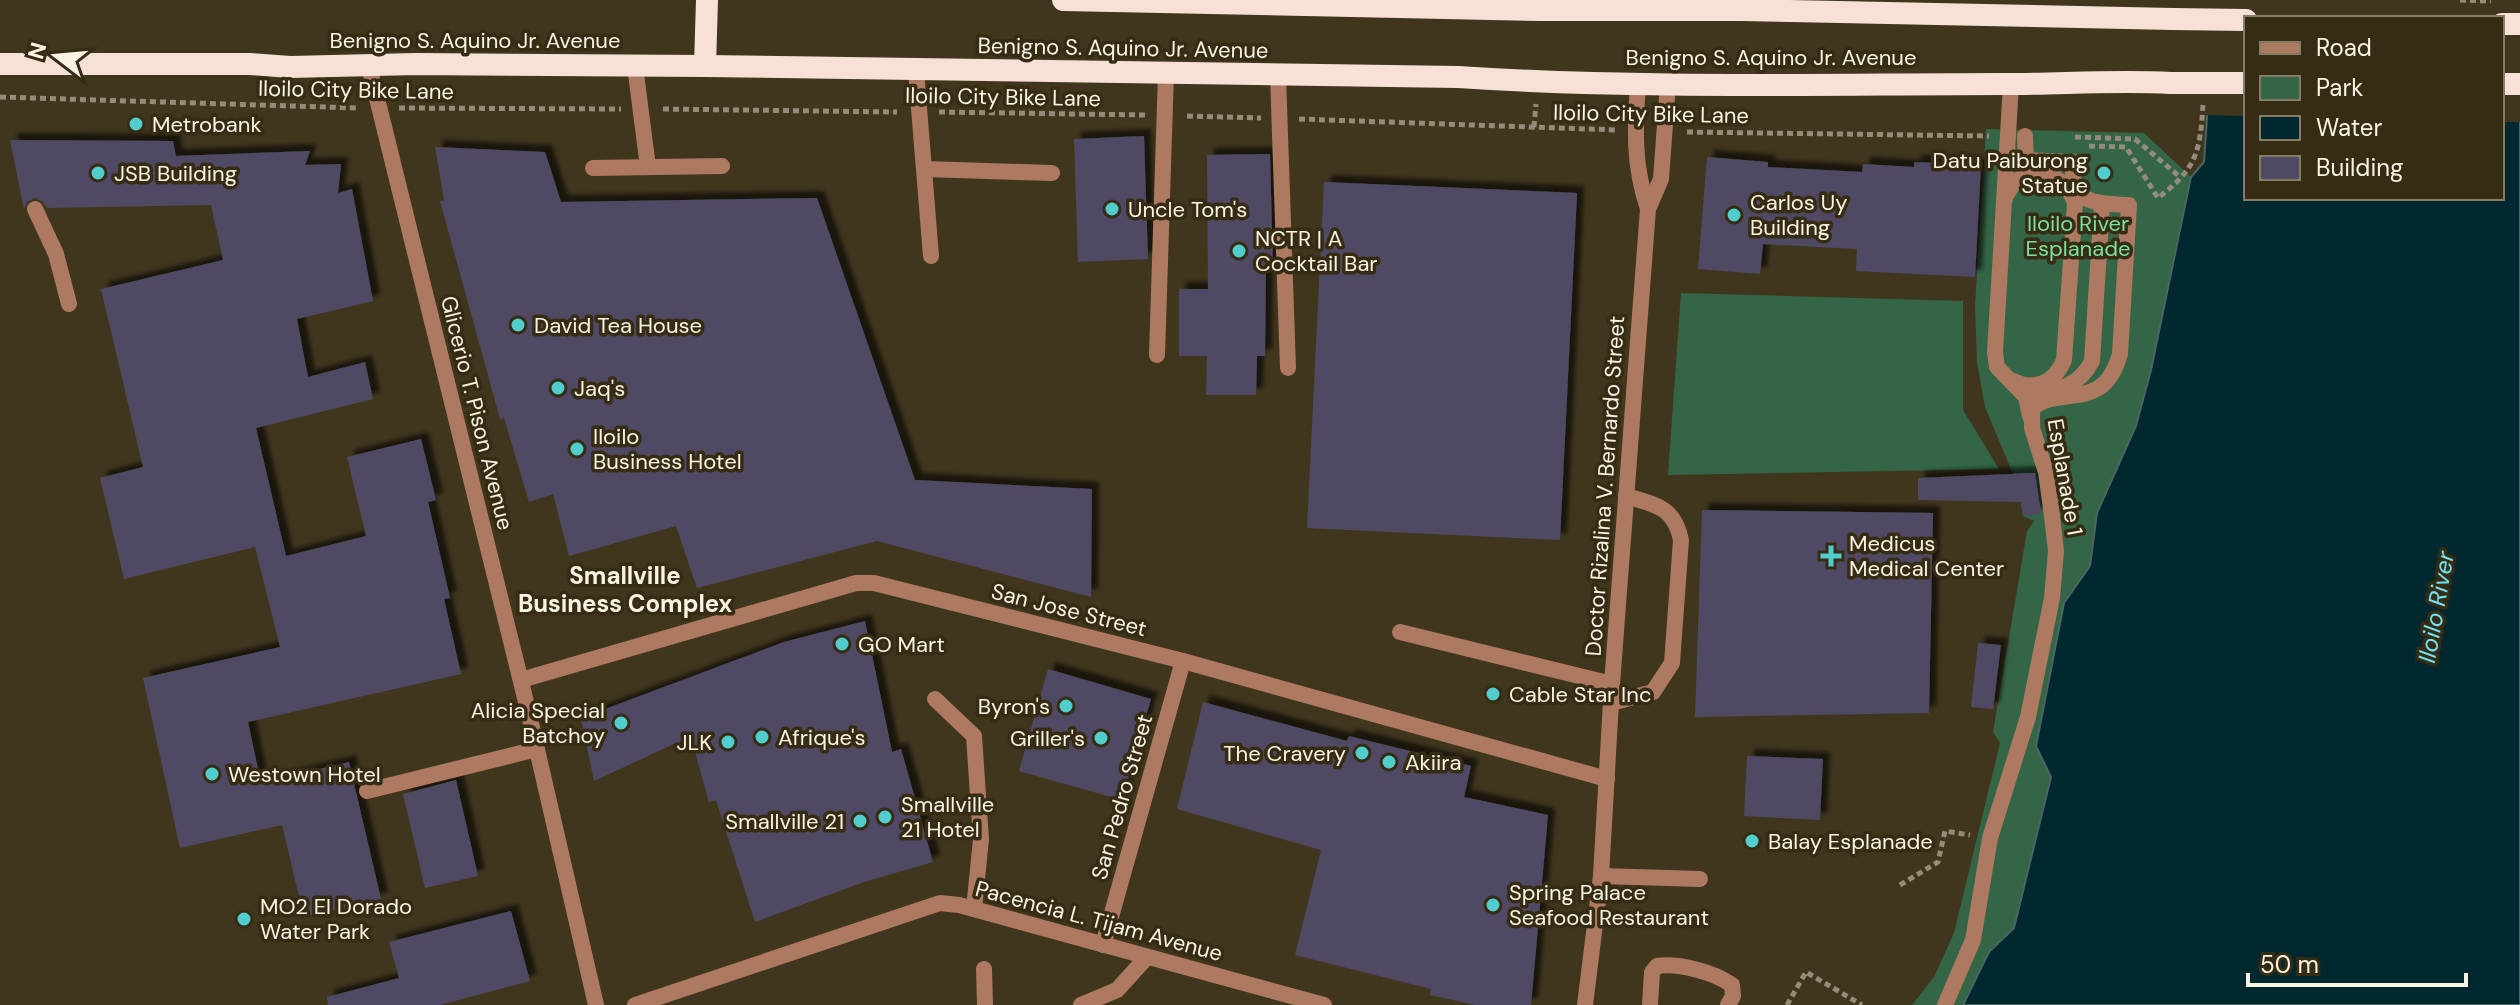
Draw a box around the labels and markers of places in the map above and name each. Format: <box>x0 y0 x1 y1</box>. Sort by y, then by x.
place label: Metrobank <box>152 110 261 139</box>
marker: Metrobank <box>127 115 145 133</box>
place label: Datu Paiburong Statue <box>1933 146 2088 200</box>
place label: JSB Building <box>114 159 237 188</box>
marker: JSB Building <box>89 164 107 182</box>
marker: Datu Paiburong Statue <box>2095 164 2113 182</box>
place label: Carlos Uy Building <box>1750 188 1847 242</box>
place label: Uncle Tom's <box>1128 195 1247 224</box>
marker: Uncle Tom's <box>1103 200 1121 218</box>
marker: Carlos Uy Building <box>1725 206 1743 224</box>
place label: NCTR | A Cocktail Bar <box>1255 224 1378 278</box>
marker: NCTR | A Cocktail Bar <box>1230 242 1248 260</box>
place label: David Tea House <box>534 311 702 340</box>
marker: David Tea House <box>509 316 527 334</box>
place label: Jaq's <box>574 374 625 403</box>
marker: Jaq's <box>549 379 567 397</box>
place label: Iloilo Business Hotel <box>593 422 742 476</box>
marker: Iloilo Business Hotel <box>568 440 586 458</box>
place label: Medicus Medical Center <box>1849 529 2004 583</box>
marker: Medicus Medical Center <box>1820 545 1842 567</box>
place label: GO Mart <box>858 630 945 659</box>
marker: GO Mart <box>833 635 851 653</box>
place label: Cable Star Inc <box>1509 680 1651 709</box>
marker: Cable Star Inc <box>1484 685 1502 703</box>
place label: Byron's <box>978 692 1050 721</box>
place label: Alicia Special Batchoy <box>471 696 605 750</box>
marker: Byron's <box>1057 697 1075 715</box>
marker: Alicia Special Batchoy <box>612 714 630 732</box>
place label: Afrique's <box>778 723 866 752</box>
place label: Griller's <box>1010 724 1085 753</box>
place label: JLK <box>677 728 712 757</box>
marker: Afrique's <box>753 728 771 746</box>
marker: Griller's <box>1092 729 1110 747</box>
marker: JLK <box>719 733 737 751</box>
place label: The Cravery <box>1223 739 1346 768</box>
marker: The Cravery <box>1353 744 1371 762</box>
place label: Akiira <box>1405 748 1461 777</box>
marker: Akiira <box>1380 753 1398 771</box>
place label: Westown Hotel <box>228 760 381 789</box>
marker: Westown Hotel <box>203 765 221 783</box>
place label: Smallville 21 Hotel <box>901 790 994 844</box>
place label: Smallville 21 <box>725 807 844 836</box>
marker: Smallville 21 Hotel <box>876 808 894 826</box>
marker: Smallville 21 <box>851 812 869 830</box>
place label: Balay Esplanade <box>1768 827 1933 856</box>
marker: Balay Esplanade <box>1743 832 1761 850</box>
place label: Spring Palace Seafood Restaurant <box>1509 878 1709 932</box>
place label: MO2 El Dorado Water Park <box>260 892 412 946</box>
marker: Spring Palace Seafood Restaurant <box>1484 896 1502 914</box>
marker: MO2 El Dorado Water Park <box>235 910 253 928</box>

